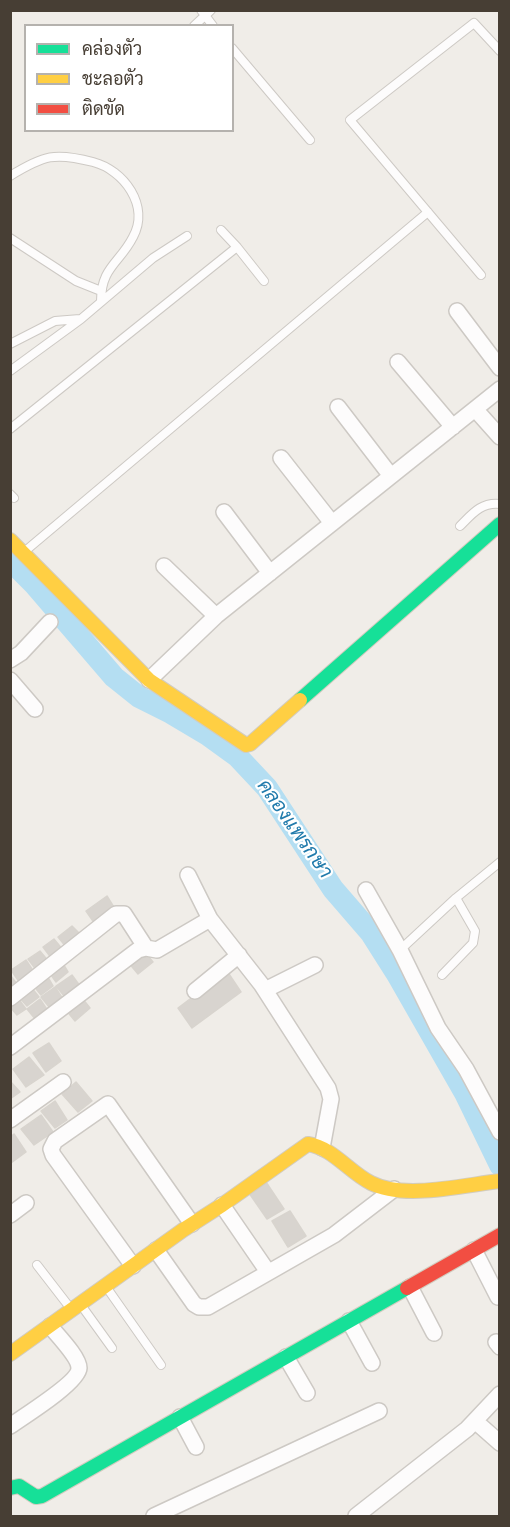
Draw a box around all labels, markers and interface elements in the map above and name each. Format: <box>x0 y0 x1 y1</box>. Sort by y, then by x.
legend <box>24 24 234 132</box>
text: คล่องตัว <box>82 39 142 62</box>
text: ชะลอตัว <box>82 69 144 92</box>
text: ติดขัด <box>82 99 125 122</box>
water label: คลองแพรกษา <box>250 776 336 884</box>

